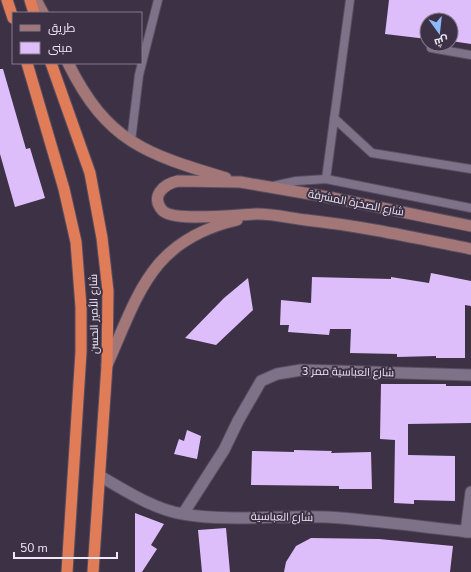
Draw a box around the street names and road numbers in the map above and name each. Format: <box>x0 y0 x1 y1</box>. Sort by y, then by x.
street label: شارع الصخرة المشرفة <box>307 186 405 220</box>
street label: شارع الأمير الحسن <box>86 274 102 354</box>
street label: شارع العباسية ممر 3 <box>302 364 394 380</box>
street label: شارع العباسية <box>251 509 313 525</box>

